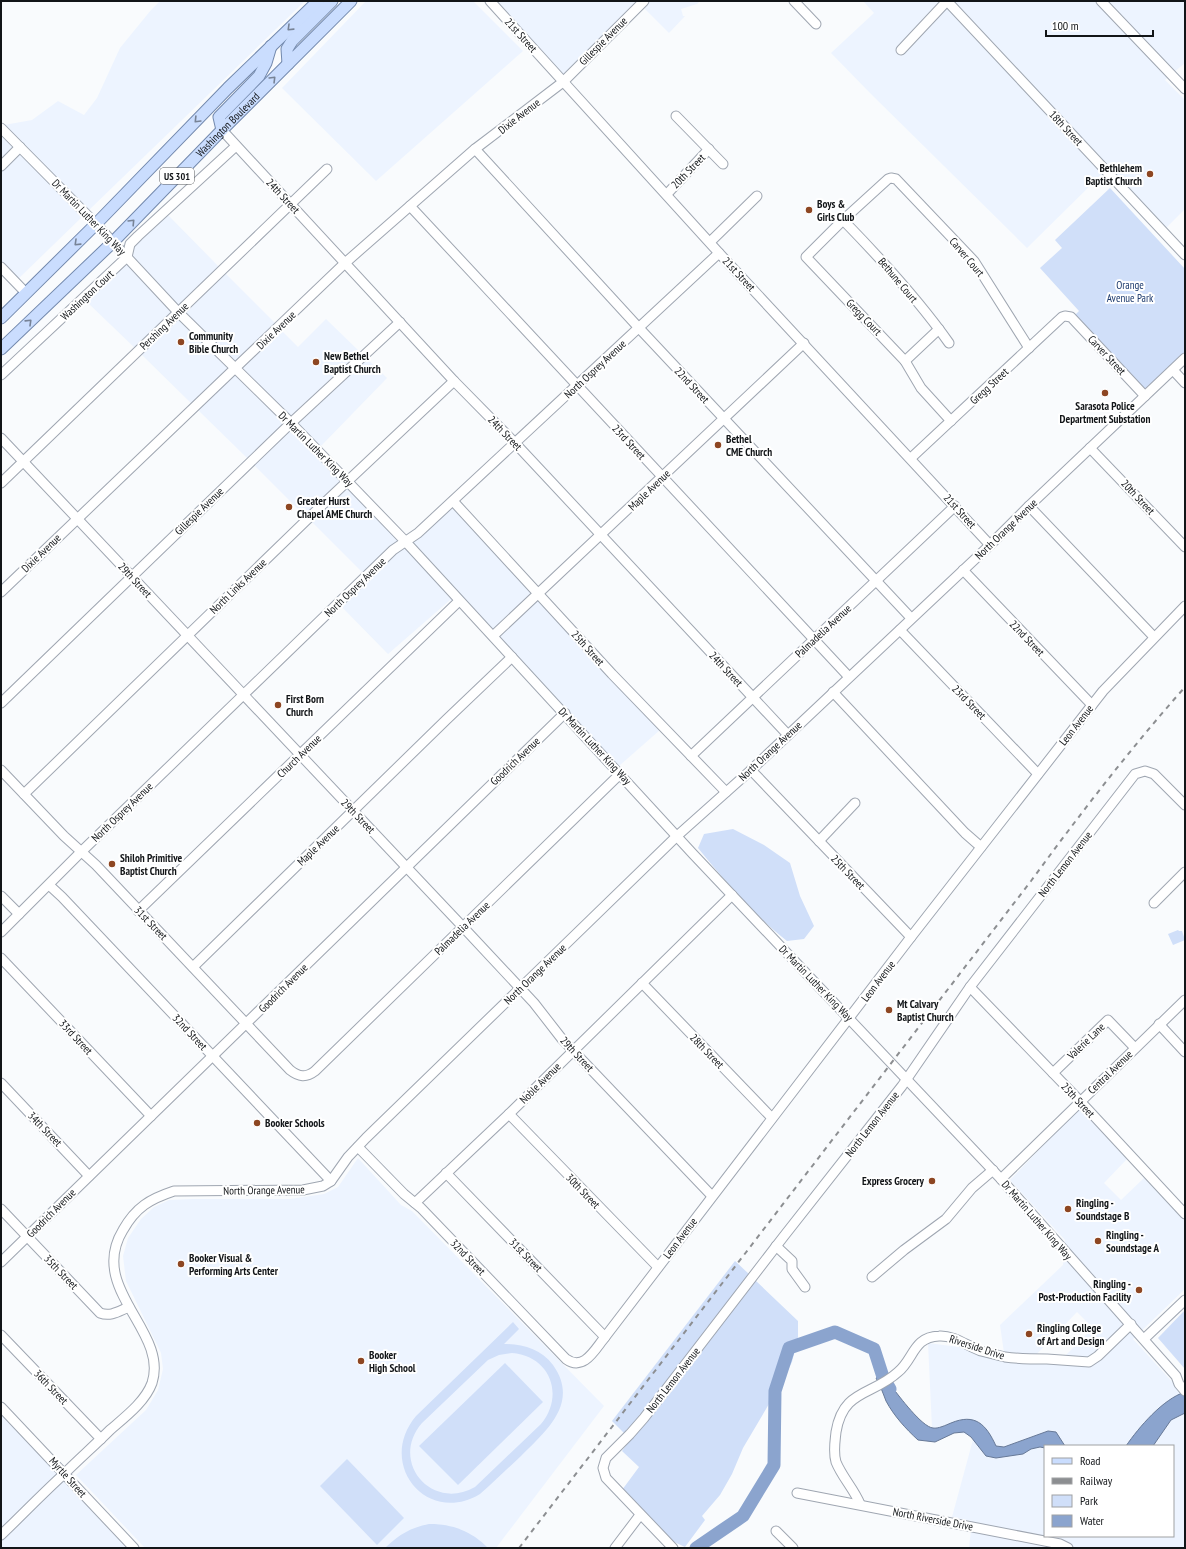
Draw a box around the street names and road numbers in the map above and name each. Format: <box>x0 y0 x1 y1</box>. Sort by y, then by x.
street label: Gillespie Avenue <box>576 14 630 68</box>
street label: 21st Street <box>502 15 540 55</box>
street label: Washington Boulevard <box>193 89 263 160</box>
street label: Dixie Avenue <box>495 95 543 137</box>
street label: 18th Street <box>1046 108 1086 148</box>
street label: 20th Street <box>668 151 708 191</box>
road number: US 301 <box>160 168 194 184</box>
street label: Dr Martin Luther King Way <box>49 176 130 259</box>
street label: 24th Street <box>263 176 303 216</box>
street label: Carver Court <box>947 234 987 280</box>
street label: 21st Street <box>720 254 758 294</box>
street label: Bethune Court <box>875 255 921 305</box>
street label: Washington Court <box>58 267 116 323</box>
street label: Gregg Court <box>843 296 885 338</box>
street label: Pershing Avenue <box>137 299 192 353</box>
street label: Dixie Avenue <box>253 307 299 352</box>
street label: Carver Street <box>1085 332 1129 378</box>
street label: North Osprey Avenue <box>561 336 629 401</box>
street label: 22nd Street <box>672 364 712 406</box>
street label: Gregg Street <box>967 365 1011 407</box>
street label: Dr Martin Luther King Way <box>276 409 357 490</box>
street label: 24th Street <box>485 413 525 453</box>
street label: 23rd Street <box>609 422 649 462</box>
street label: Maple Avenue <box>625 466 673 513</box>
street label: 20th Street <box>1118 477 1158 517</box>
street label: Gillespie Avenue <box>172 484 227 538</box>
street label: 21st Street <box>941 491 979 531</box>
street label: North Orange Avenue <box>972 495 1041 562</box>
street label: Dixie Avenue <box>18 530 64 575</box>
street label: North Osprey Avenue <box>321 554 389 620</box>
street label: North Links Avenue <box>207 555 270 617</box>
street label: 29th Street <box>115 560 155 600</box>
street label: Palmadelia Avenue <box>792 601 854 661</box>
street label: 22nd Street <box>1006 617 1048 659</box>
street label: 25th Street <box>568 627 608 669</box>
street label: 24th Street <box>706 649 746 689</box>
street label: 23rd Street <box>949 682 989 722</box>
street label: Leon Avenue <box>1056 701 1097 748</box>
street label: Dr Martin Luther King Way <box>556 705 635 788</box>
street label: North Orange Avenue <box>735 718 805 784</box>
street label: Church Avenue <box>274 731 324 781</box>
street label: Goodrich Avenue <box>487 734 543 788</box>
street label: North Osprey Avenue <box>88 779 156 845</box>
street label: 29th Street <box>338 796 378 836</box>
street label: Maple Avenue <box>294 821 342 868</box>
street label: North Lemon Avenue <box>1035 828 1095 900</box>
street label: 25th Street <box>828 852 868 892</box>
street label: Palmadelia Avenue <box>431 898 493 958</box>
street label: 31st Street <box>131 903 171 943</box>
street label: North Orange Avenue <box>501 940 570 1007</box>
street label: Dr Martin Luther King Way <box>776 942 857 1025</box>
street label: Leon Avenue <box>858 957 898 1004</box>
street label: Goodrich Avenue <box>256 960 311 1015</box>
street label: 32nd Street <box>170 1011 210 1053</box>
street label: 33rd Street <box>56 1017 96 1057</box>
street label: Valerie Lane <box>1064 1019 1108 1063</box>
street label: 28th Street <box>687 1031 727 1071</box>
street label: 29th Street <box>557 1034 597 1074</box>
street label: Central Avenue <box>1085 1047 1136 1097</box>
street label: Noble Avenue <box>517 1059 564 1106</box>
street label: 25th Street <box>1058 1080 1098 1120</box>
street label: North Lemon Avenue <box>842 1088 902 1160</box>
street label: 34th Street <box>25 1109 65 1149</box>
street label: 30th Street <box>563 1171 603 1211</box>
street label: Dr Martin Luther King Way <box>999 1178 1076 1263</box>
street label: North Orange Avenue <box>223 1182 305 1198</box>
street label: Goodrich Avenue <box>24 1185 79 1240</box>
street label: Leon Avenue <box>660 1214 700 1261</box>
street label: 31st Street <box>506 1235 546 1275</box>
street label: 32nd Street <box>447 1236 489 1278</box>
street label: 35th Street <box>41 1252 81 1292</box>
street label: Riverside Drive <box>948 1331 1007 1363</box>
street label: North Lemon Avenue <box>643 1344 703 1416</box>
street label: 36th Street <box>31 1367 71 1407</box>
street label: Myrtle Street <box>46 1454 90 1500</box>
street label: North Riverside Drive <box>892 1504 975 1534</box>

